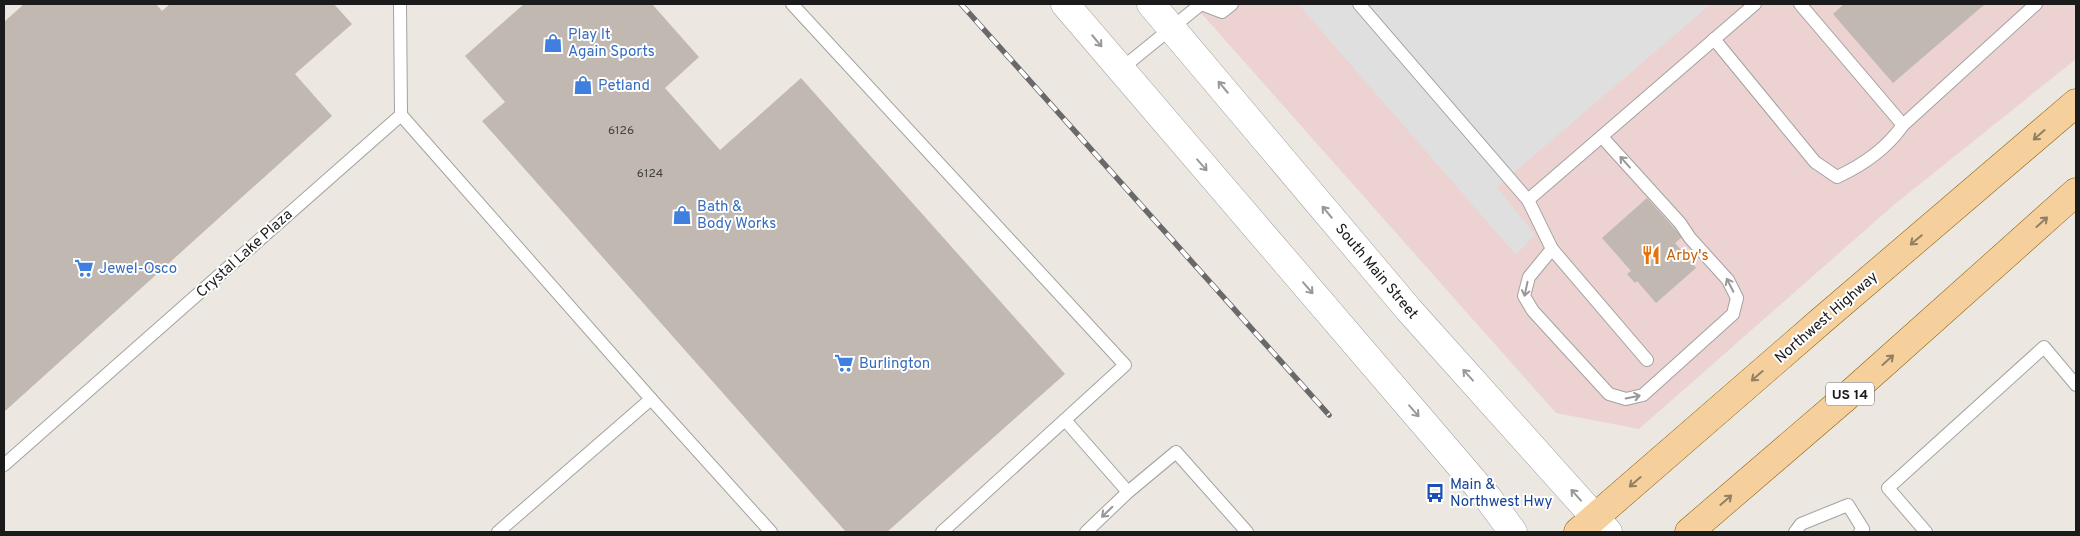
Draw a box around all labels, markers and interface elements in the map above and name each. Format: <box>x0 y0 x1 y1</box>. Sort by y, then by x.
place label: Play It Again Sports <box>568 26 655 62</box>
shop icon: Play It Again Sports <box>542 32 564 54</box>
one-way arrow <box>1091 34 1102 47</box>
shop icon: Petland <box>572 74 594 96</box>
place label: Petland <box>598 77 650 96</box>
one-way arrow <box>1217 81 1229 94</box>
house number: 6126 <box>608 123 634 139</box>
one-way arrow <box>2033 129 2046 141</box>
one-way arrow <box>1619 156 1631 169</box>
one-way arrow <box>1197 158 1208 171</box>
house number: 6124 <box>637 166 663 182</box>
place label: Bath & Body Works <box>697 198 776 234</box>
shop icon: Bath & Body Works <box>671 204 693 226</box>
street label: Crystal Lake Plaza <box>193 206 297 302</box>
one-way arrow <box>1322 206 1333 219</box>
one-way arrow <box>2036 216 2049 228</box>
street label: South Main Street <box>1330 220 1422 324</box>
one-way arrow <box>1909 235 1922 246</box>
restaurant icon: Arby's <box>1640 244 1662 266</box>
place label: Arby's <box>1666 247 1708 266</box>
supermarket icon: Jewel-Osco <box>73 257 95 279</box>
place label: Jewel-Osco <box>99 260 177 279</box>
street label: Northwest Highway <box>1771 268 1883 368</box>
one-way arrow <box>1725 278 1735 293</box>
one-way arrow <box>1521 280 1530 296</box>
one-way arrow <box>1303 281 1314 294</box>
supermarket icon: Burlington <box>833 352 855 374</box>
one-way arrow <box>1881 354 1894 365</box>
place label: Burlington <box>859 355 930 374</box>
one-way arrow <box>1462 368 1474 381</box>
one-way arrow <box>1751 370 1764 382</box>
road number: US 14 <box>1826 382 1874 406</box>
one-way arrow <box>1624 392 1640 401</box>
one-way arrow <box>1408 405 1420 418</box>
place label: Main & Northwest Hwy <box>1450 476 1552 512</box>
one-way arrow <box>1628 477 1641 488</box>
bus stop icon: Main & Northwest Hwy <box>1424 482 1446 504</box>
one-way arrow <box>1571 489 1582 502</box>
one-way arrow <box>1719 495 1732 506</box>
one-way arrow <box>1101 506 1114 518</box>

